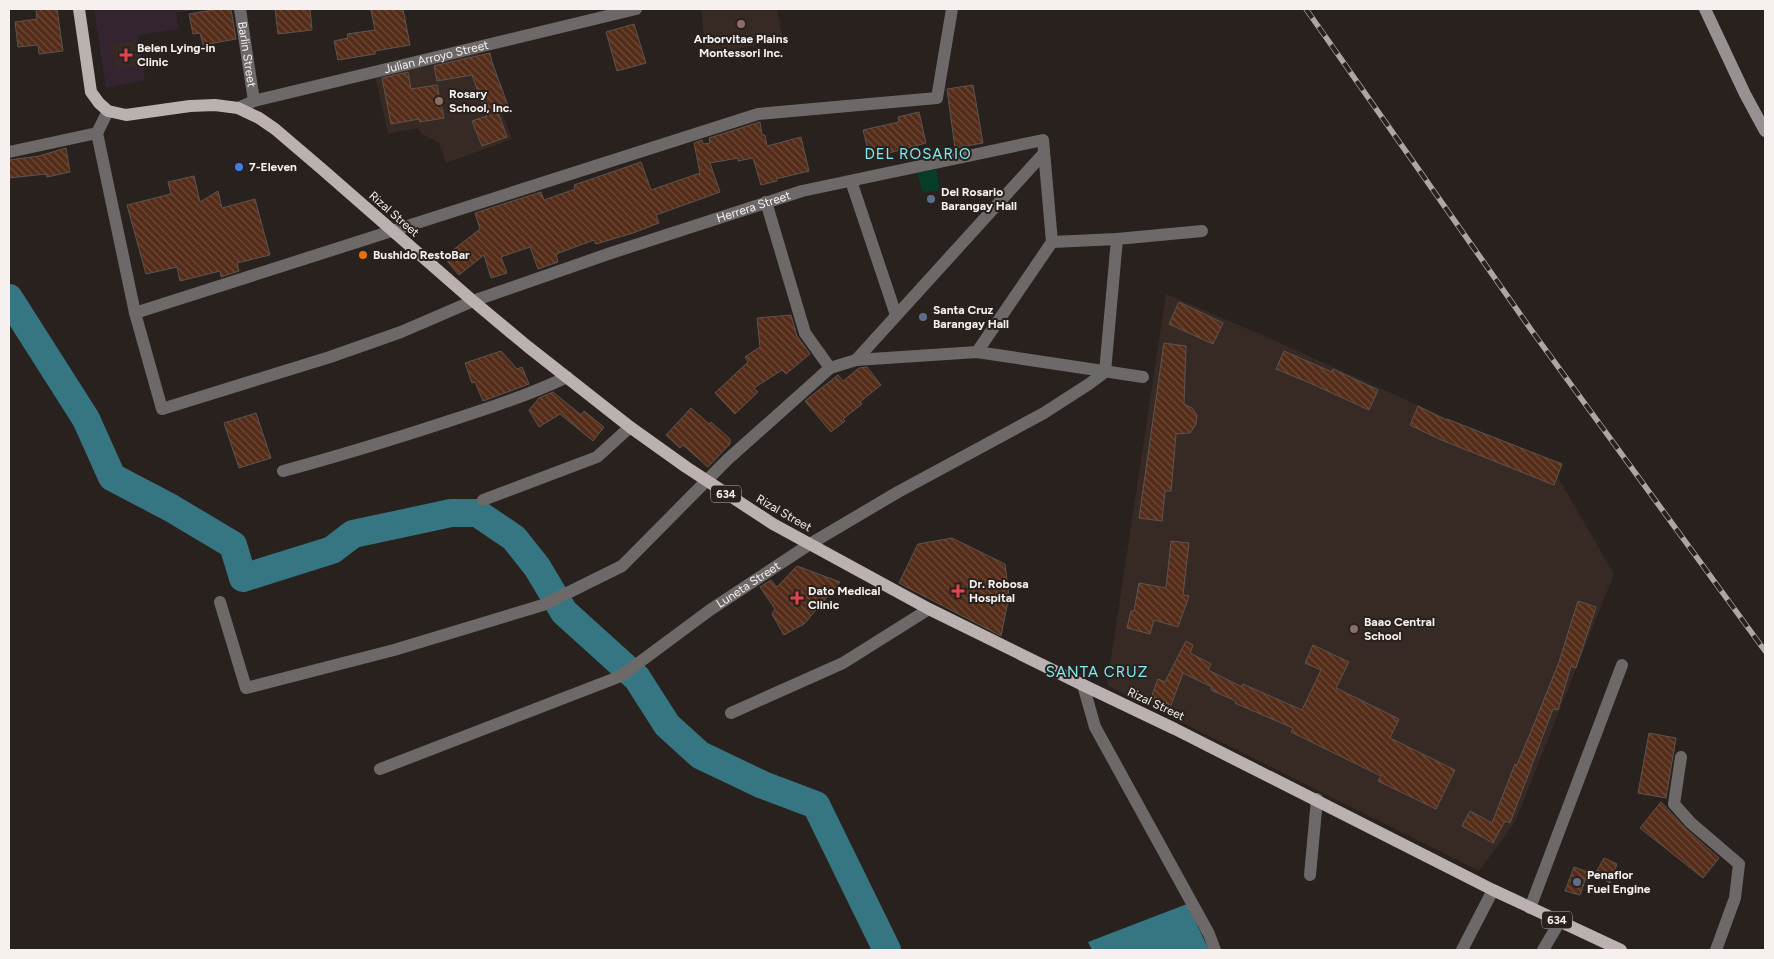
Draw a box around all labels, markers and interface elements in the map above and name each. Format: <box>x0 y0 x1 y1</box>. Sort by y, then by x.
marker: Arborvitae Plains Montessori Inc. <box>735 18 747 30</box>
street label: Barlin Street <box>235 21 259 89</box>
place label: Arborvitae Plains Montessori Inc. <box>694 32 789 60</box>
street label: Julian Arroyo Street <box>383 38 490 76</box>
place label: Belen Lying-in Clinic <box>137 41 216 69</box>
marker: Belen Lying-in Clinic <box>119 48 133 62</box>
place label: Rosary School, Inc. <box>449 87 512 115</box>
marker: Rosary School, Inc. <box>433 95 445 107</box>
district label: DEL ROSARIO <box>864 145 972 163</box>
place label: 7-Eleven <box>249 160 297 174</box>
marker: 7-Eleven <box>233 161 245 173</box>
place label: Del Rosario Barangay Hall <box>941 185 1017 213</box>
street label: Herrera Street <box>715 188 793 225</box>
street label: Rizal Street <box>366 189 422 240</box>
marker: Del Rosario Barangay Hall <box>925 193 937 205</box>
place label: Bushido RestoBar <box>373 248 470 262</box>
marker: Bushido RestoBar <box>357 249 369 261</box>
place label: Santa Cruz Barangay Hall <box>933 303 1009 331</box>
marker: Santa Cruz Barangay Hall <box>917 311 929 323</box>
road number: 634 <box>711 486 741 502</box>
street label: Rizal Street <box>754 492 815 535</box>
street label: Luneta Street <box>714 558 783 611</box>
place label: Dr. Robosa Hospital <box>969 577 1029 605</box>
place label: Dato Medical Clinic <box>808 584 881 612</box>
marker: Dr. Robosa Hospital <box>951 584 965 598</box>
marker: Dato Medical Clinic <box>790 591 804 605</box>
place label: Baao Central School <box>1364 615 1435 643</box>
marker: Baao Central School <box>1348 623 1360 635</box>
district label: SANTA CRUZ <box>1046 663 1148 681</box>
street label: Rizal Street <box>1125 685 1187 724</box>
place label: Penaflor Fuel Engine <box>1587 868 1651 896</box>
marker: Penaflor Fuel Engine <box>1571 876 1583 888</box>
road number: 634 <box>1542 912 1572 928</box>

